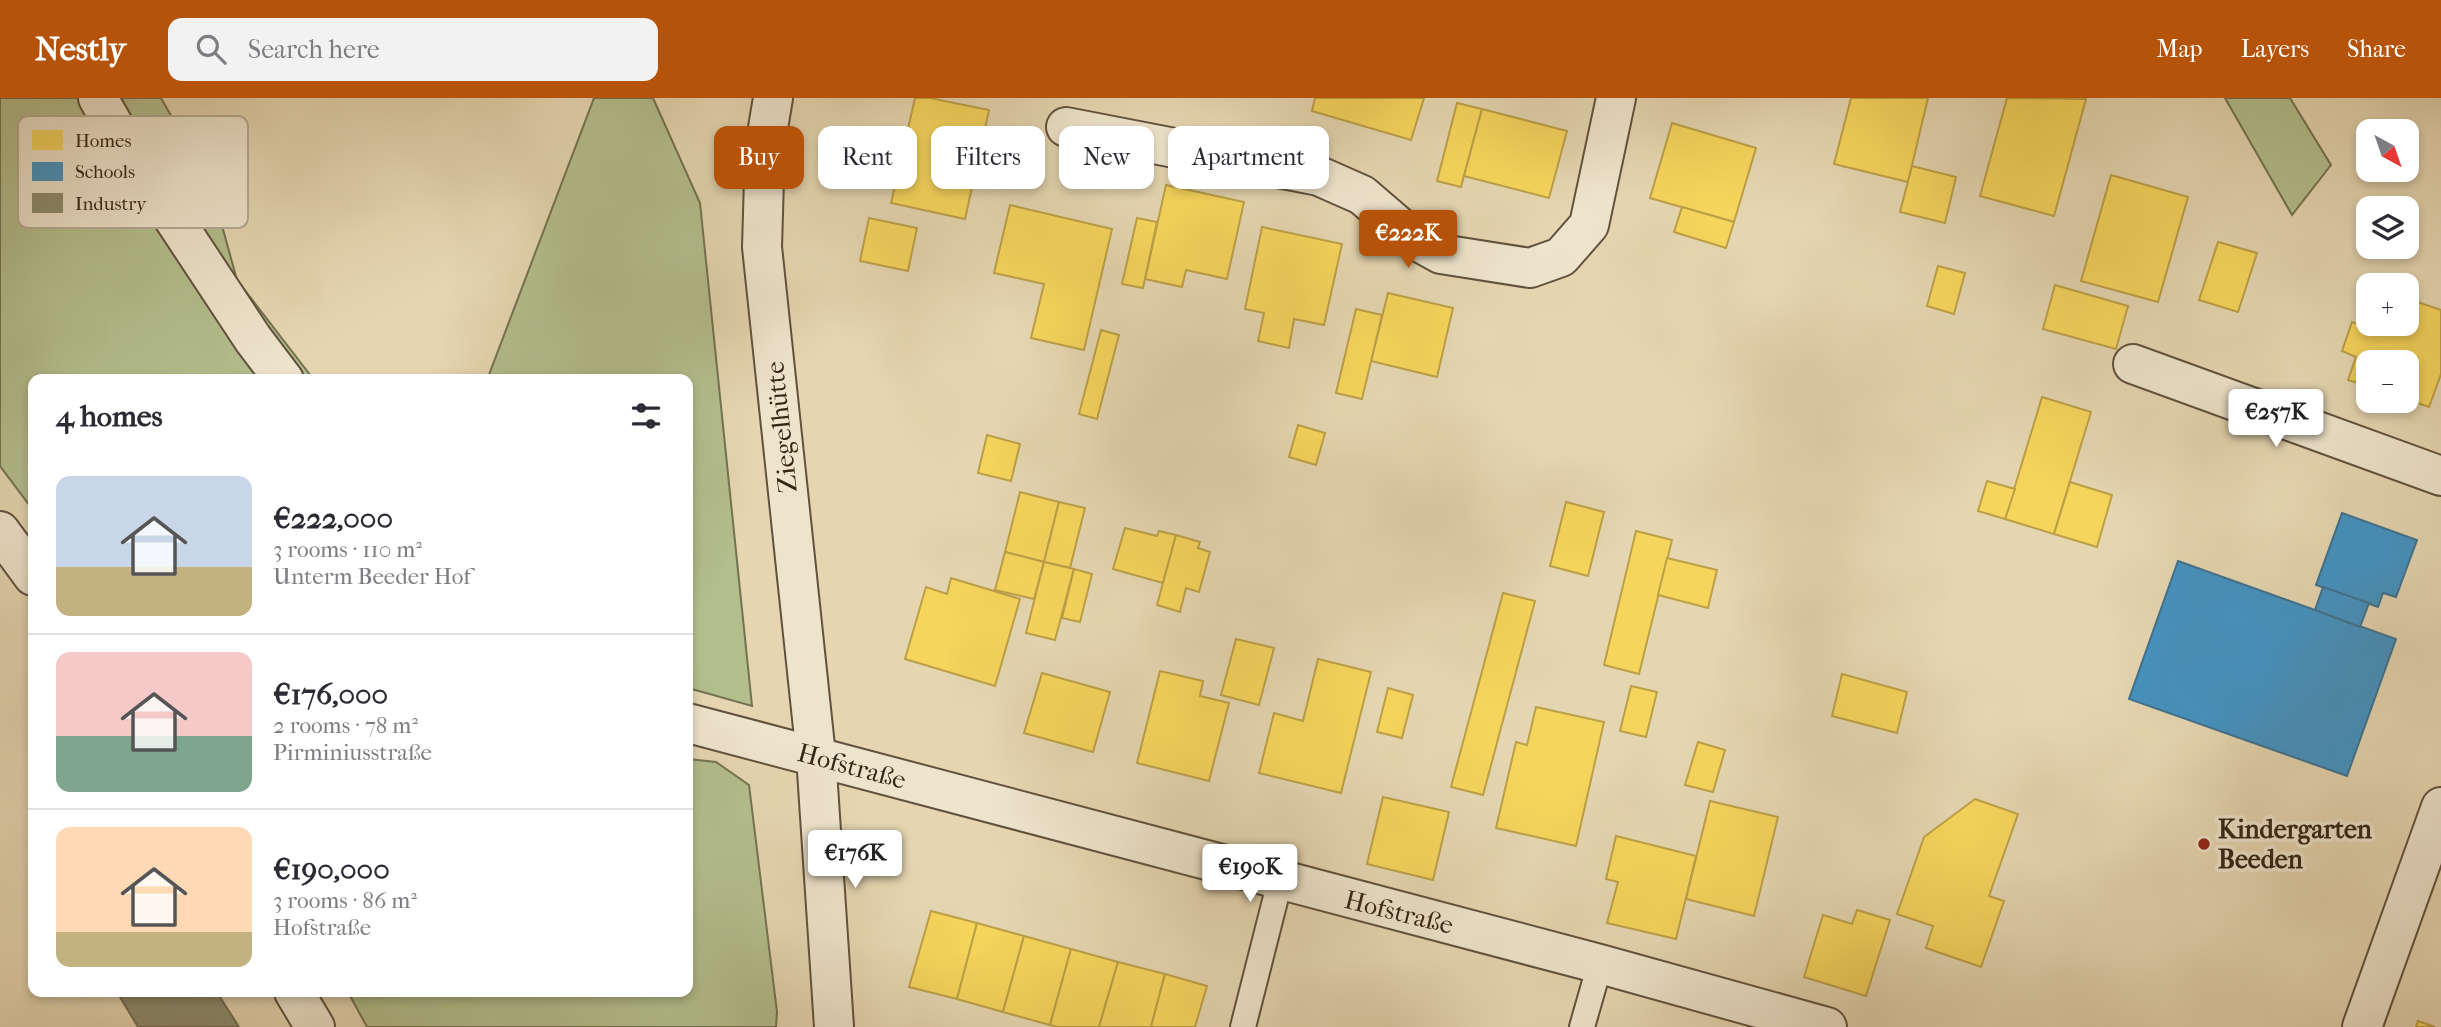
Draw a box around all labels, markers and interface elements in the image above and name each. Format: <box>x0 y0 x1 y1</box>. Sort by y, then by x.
search box <box>168 18 658 81</box>
text: Nestly <box>35 30 126 69</box>
icon: search <box>192 30 230 68</box>
text: Search here <box>248 34 380 65</box>
text: Map <box>2157 35 2203 63</box>
text: Layers <box>2241 35 2309 63</box>
text: Share <box>2347 35 2406 63</box>
legend <box>18 116 248 228</box>
north arrow <box>2356 119 2418 182</box>
map controls <box>2356 119 2419 413</box>
chip: Buy <box>714 126 804 189</box>
chip: Rent <box>818 126 917 189</box>
chip: Filters <box>931 126 1045 189</box>
chip: New <box>1059 126 1154 189</box>
chip: Apartment <box>1168 126 1329 189</box>
text: Homes <box>75 130 131 152</box>
text: Schools <box>75 161 135 183</box>
text: Industry <box>75 193 147 215</box>
button: layers <box>2356 196 2419 259</box>
pin: €222K <box>1359 211 1457 270</box>
text: €222K <box>1375 219 1441 246</box>
button: + <box>2356 273 2419 336</box>
button: − <box>2356 350 2419 413</box>
street label: Ziegelhütte <box>759 360 804 494</box>
pin: €257K <box>2227 390 2325 449</box>
icon: filters <box>627 397 665 435</box>
text: €257K <box>2244 398 2308 425</box>
text: 4 homes <box>56 399 163 434</box>
text: €222,000 <box>273 501 393 536</box>
icon: home <box>112 504 196 588</box>
text: 3 rooms · 110 m² <box>273 536 422 563</box>
text: Unterm Beeder Hof <box>273 563 471 590</box>
text: €176,000 <box>273 677 388 712</box>
icon: home <box>112 680 196 764</box>
text: 2 rooms · 78 m² <box>273 712 418 739</box>
street label: Hofstraße <box>794 737 910 796</box>
text: Pirminiusstraße <box>273 739 432 766</box>
place label: Kindergarten Beeden <box>2218 814 2373 875</box>
pin: €176K <box>806 830 904 890</box>
marker: Kindergarten Beeden <box>2196 836 2212 852</box>
text: €176K <box>824 839 886 866</box>
pin: €190K <box>1201 844 1299 904</box>
text: €190,000 <box>273 852 390 887</box>
text: €190K <box>1218 853 1282 880</box>
icon: home <box>112 855 196 939</box>
street label: Hofstraße <box>1341 884 1457 941</box>
text: 3 rooms · 86 m² <box>273 887 417 914</box>
text: Hofstraße <box>273 914 371 941</box>

